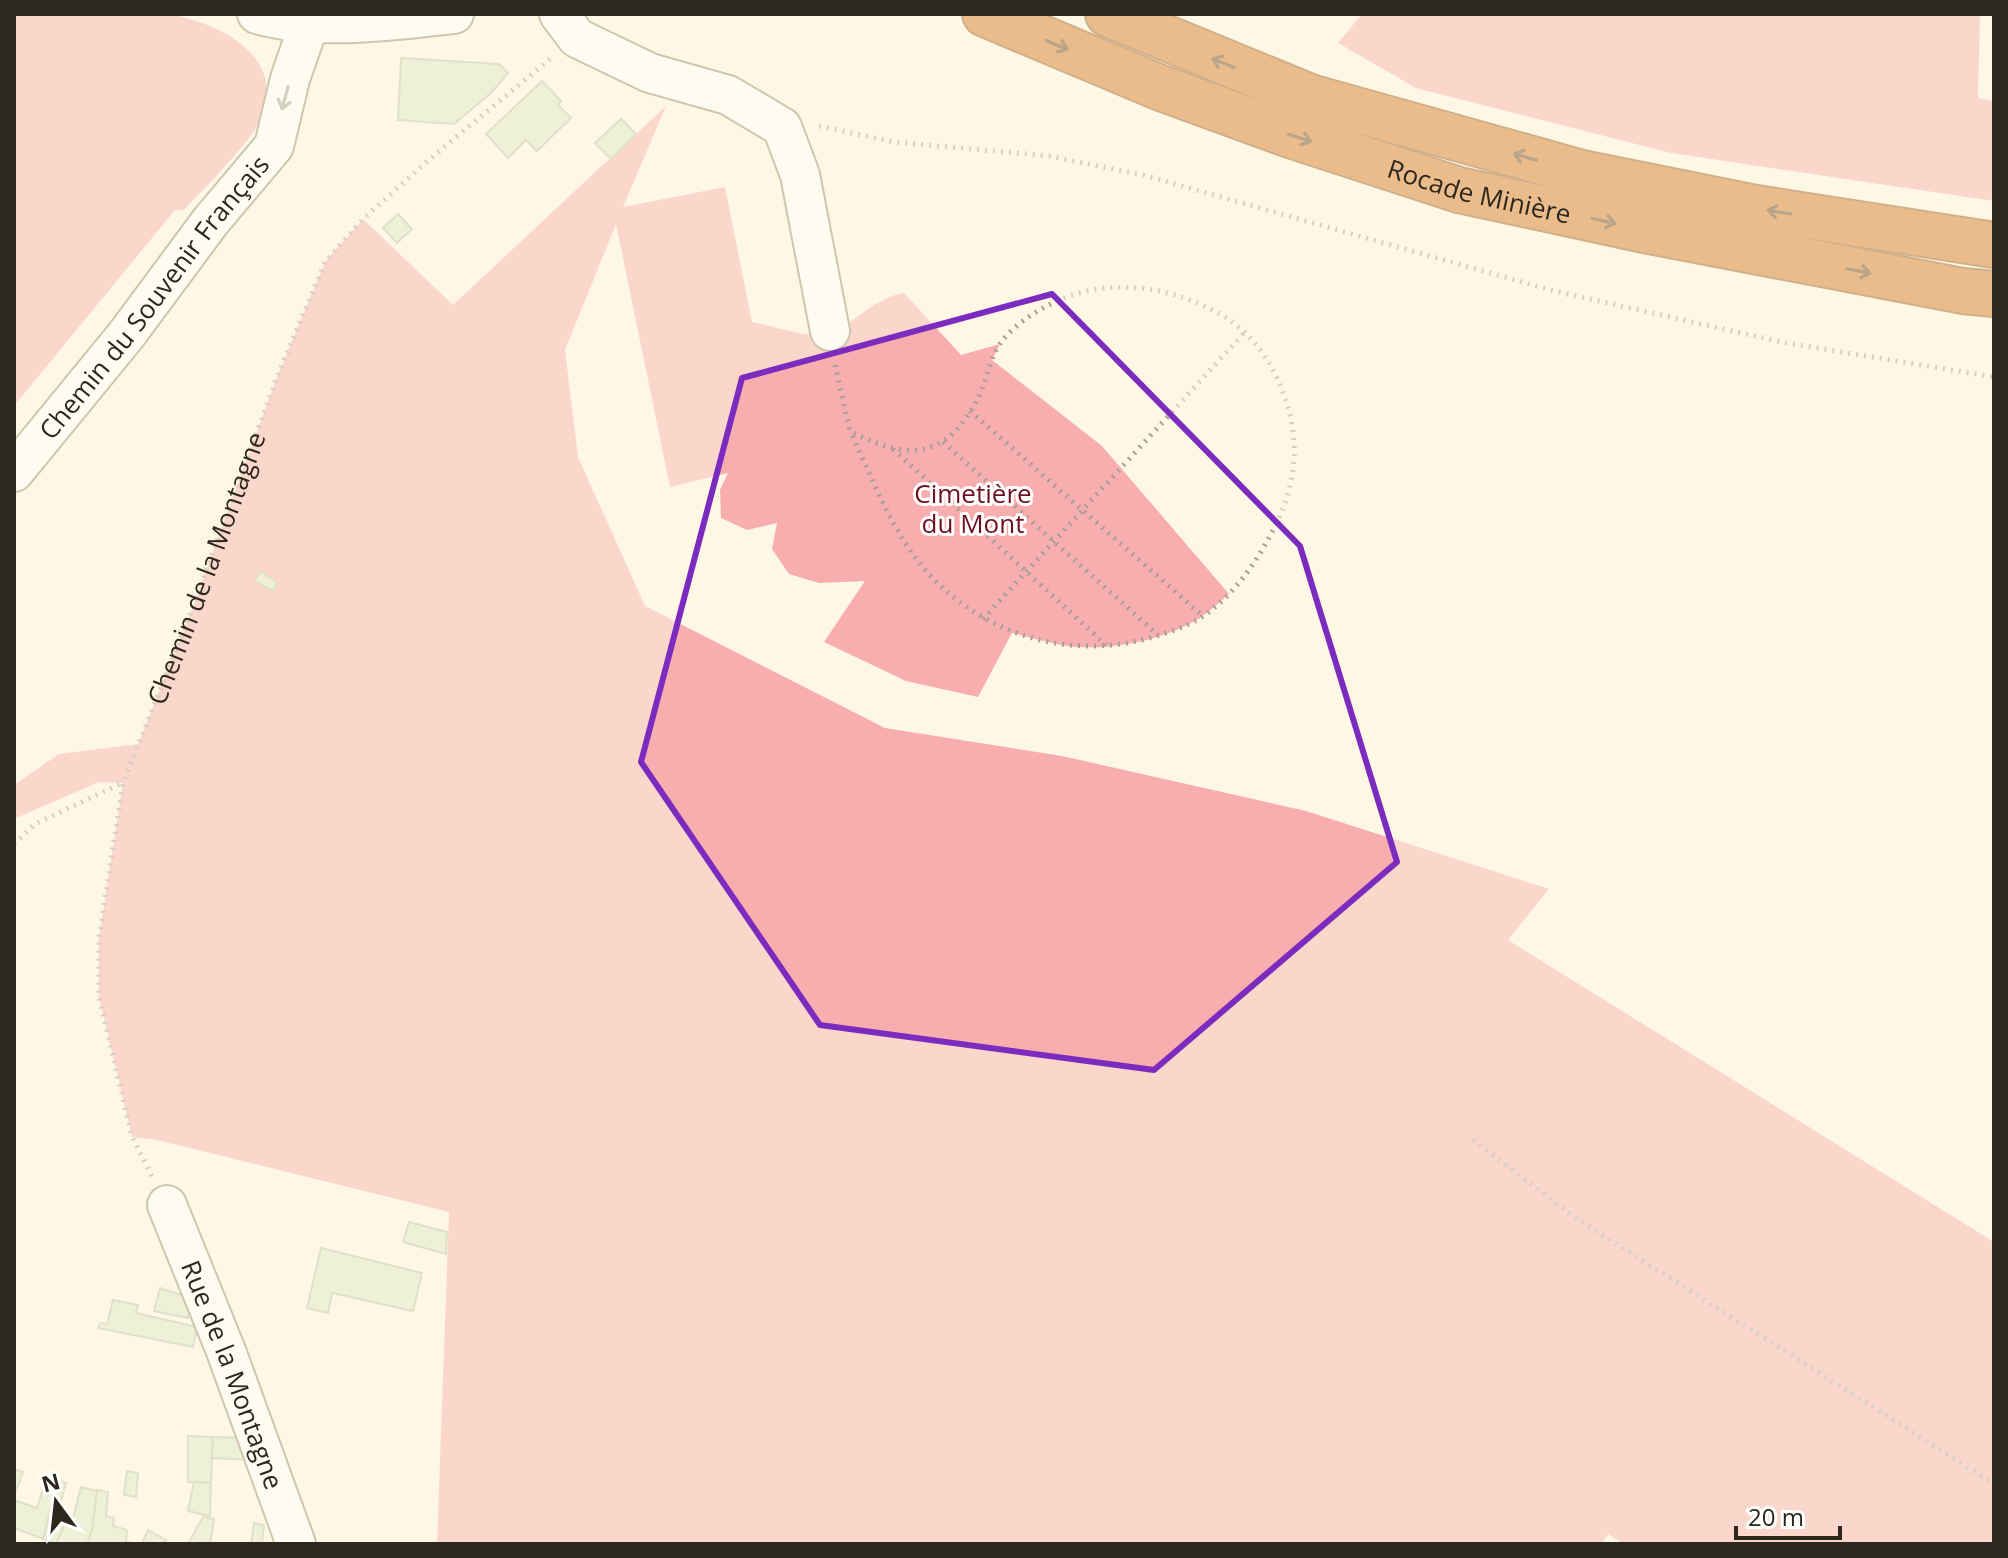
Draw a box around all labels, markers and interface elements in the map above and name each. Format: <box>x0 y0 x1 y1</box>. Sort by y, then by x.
one-way arrow <box>1044 39 1069 53</box>
one-way arrow <box>1211 55 1236 69</box>
one-way arrow <box>277 85 292 111</box>
one-way arrow <box>1286 131 1312 146</box>
street label: Chemin du Souvenir Français <box>30 147 277 447</box>
one-way arrow <box>1512 149 1538 164</box>
street label: Rocade Minière <box>1383 150 1574 232</box>
one-way arrow <box>1766 203 1792 218</box>
one-way arrow <box>1591 214 1616 229</box>
one-way arrow <box>1846 264 1872 279</box>
street label: Chemin de la Montagne <box>138 427 273 710</box>
park label: Cimetière du Mont <box>914 475 1032 541</box>
street label: Rue de la Montagne <box>173 1255 293 1494</box>
north arrow <box>16 1462 96 1542</box>
text: N <box>38 1465 63 1499</box>
scale bar <box>1736 1490 1840 1540</box>
text: 20 m <box>1748 1500 1804 1533</box>

